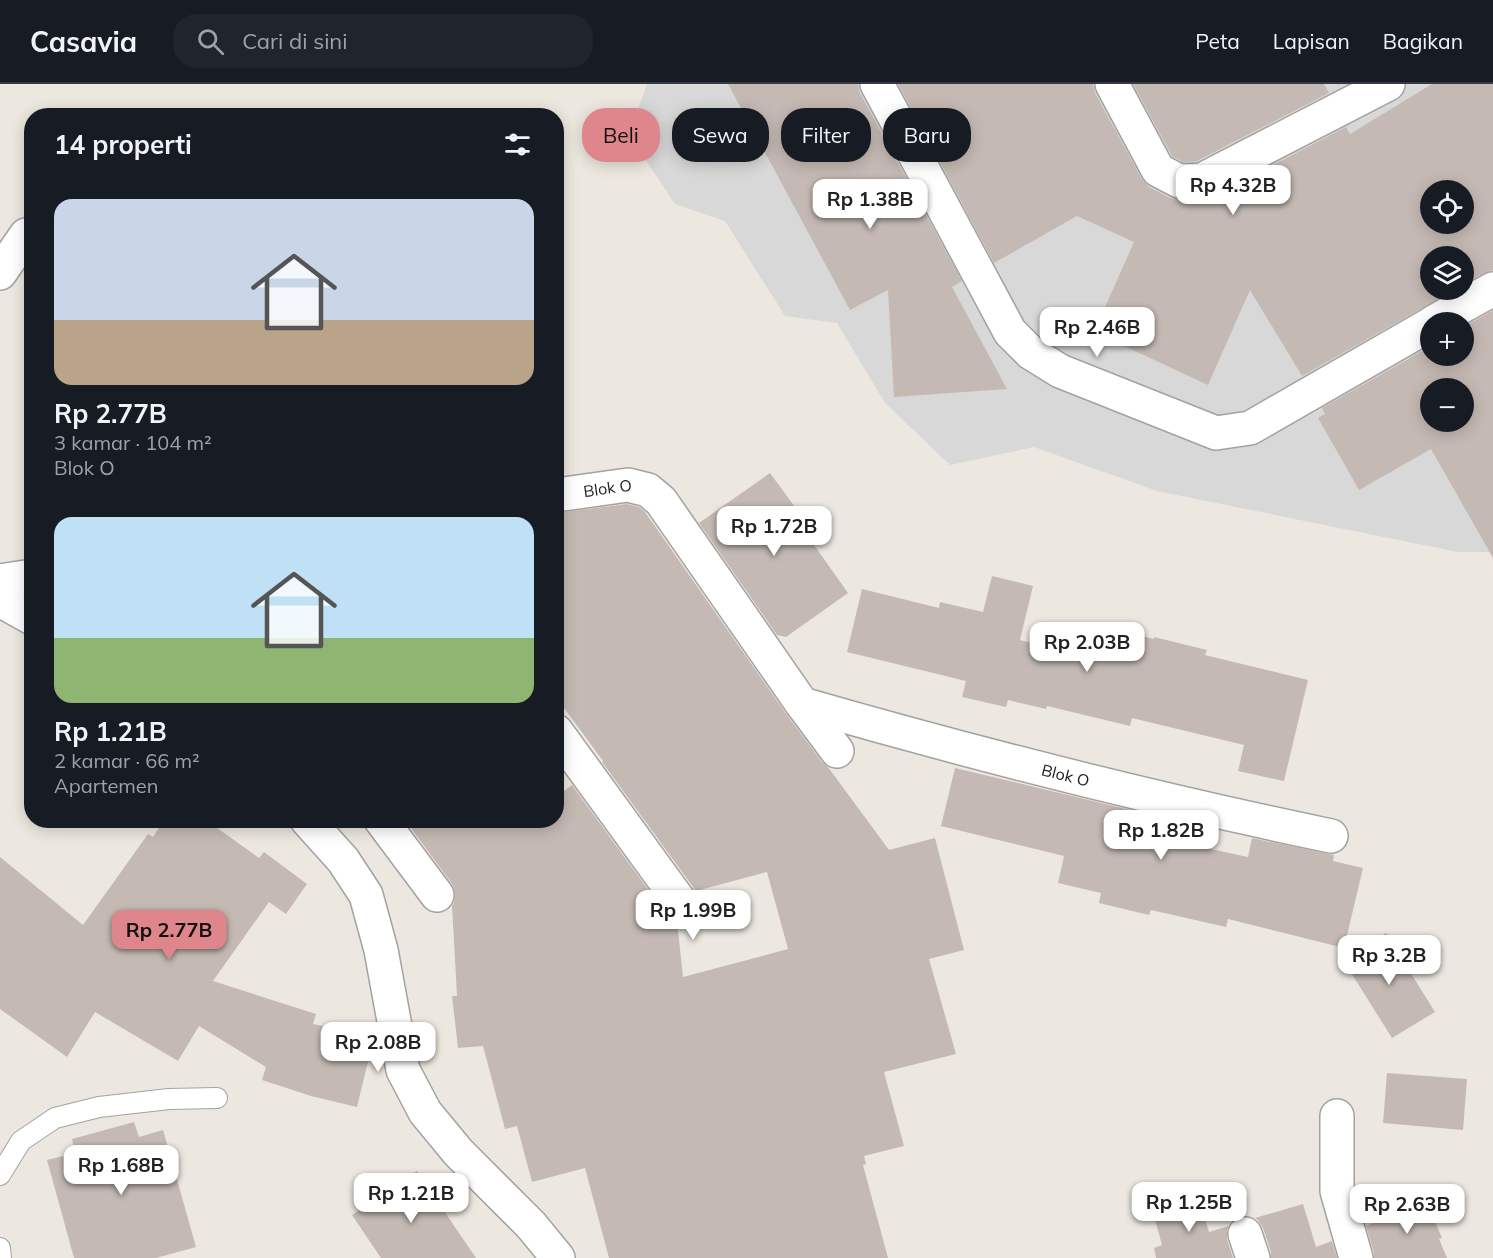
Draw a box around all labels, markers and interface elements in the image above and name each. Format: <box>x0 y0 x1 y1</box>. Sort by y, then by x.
search box <box>173 14 593 68</box>
text: Casavia <box>30 24 137 59</box>
icon: search <box>194 25 227 58</box>
text: Cari di sini <box>242 27 348 55</box>
text: Peta <box>1195 28 1240 54</box>
text: Lapisan <box>1273 28 1350 54</box>
text: Bagikan <box>1383 28 1463 54</box>
chip: Beli <box>582 108 660 162</box>
chip: Sewa <box>672 108 769 162</box>
chip: Filter <box>781 108 871 162</box>
chip: Baru <box>883 108 971 162</box>
text: 14 properti <box>54 128 192 161</box>
icon: filters <box>501 128 534 161</box>
pin: Rp 4.32B <box>1171 165 1295 216</box>
text: Rp 4.32B <box>1190 172 1276 197</box>
pin: Rp 1.38B <box>808 179 932 230</box>
map controls <box>1420 180 1474 432</box>
button: locate <box>1420 180 1474 234</box>
text: Rp 1.38B <box>827 186 913 211</box>
icon: home <box>240 238 348 346</box>
button: layers <box>1420 246 1474 300</box>
pin: Rp 2.46B <box>1035 307 1159 358</box>
button: + <box>1420 312 1474 366</box>
text: Rp 2.46B <box>1054 314 1140 339</box>
button: − <box>1420 378 1474 432</box>
text: Rp 2.77B <box>54 397 167 430</box>
text: 3 kamar · 104 m² <box>54 430 212 455</box>
text: Blok O <box>54 455 115 480</box>
street label: Blok O <box>582 475 633 501</box>
pin: Rp 1.72B <box>712 506 836 557</box>
text: Rp 1.72B <box>731 513 817 538</box>
icon: home <box>240 556 348 664</box>
pin: Rp 2.03B <box>1025 622 1149 673</box>
text: Rp 2.03B <box>1044 629 1130 654</box>
text: Rp 1.21B <box>54 715 167 748</box>
text: 2 kamar · 66 m² <box>54 748 200 773</box>
street label: Blok O <box>1040 759 1092 791</box>
text: Apartemen <box>54 773 158 798</box>
pin: Rp 1.82B <box>1099 810 1223 861</box>
text: Rp 1.82B <box>1118 817 1204 842</box>
pin: Rp 1.99B <box>631 890 755 941</box>
text: Rp 1.99B <box>650 897 736 922</box>
pin: Rp 2.77B <box>107 910 231 961</box>
text: Rp 2.77B <box>126 917 212 942</box>
pin: Rp 3.2B <box>1334 935 1444 986</box>
text: Rp 3.2B <box>1352 942 1426 967</box>
pin: Rp 2.08B <box>316 1022 440 1073</box>
text: Rp 2.08B <box>335 1029 421 1054</box>
pin: Rp 1.68B <box>59 1145 183 1196</box>
text: Rp 1.68B <box>78 1152 164 1177</box>
pin: Rp 1.21B <box>349 1173 473 1224</box>
text: Rp 1.21B <box>368 1180 454 1205</box>
pin: Rp 1.25B <box>1127 1182 1251 1233</box>
pin: Rp 2.63B <box>1345 1184 1469 1235</box>
text: Rp 1.25B <box>1146 1189 1232 1214</box>
text: Rp 2.63B <box>1364 1191 1450 1216</box>

